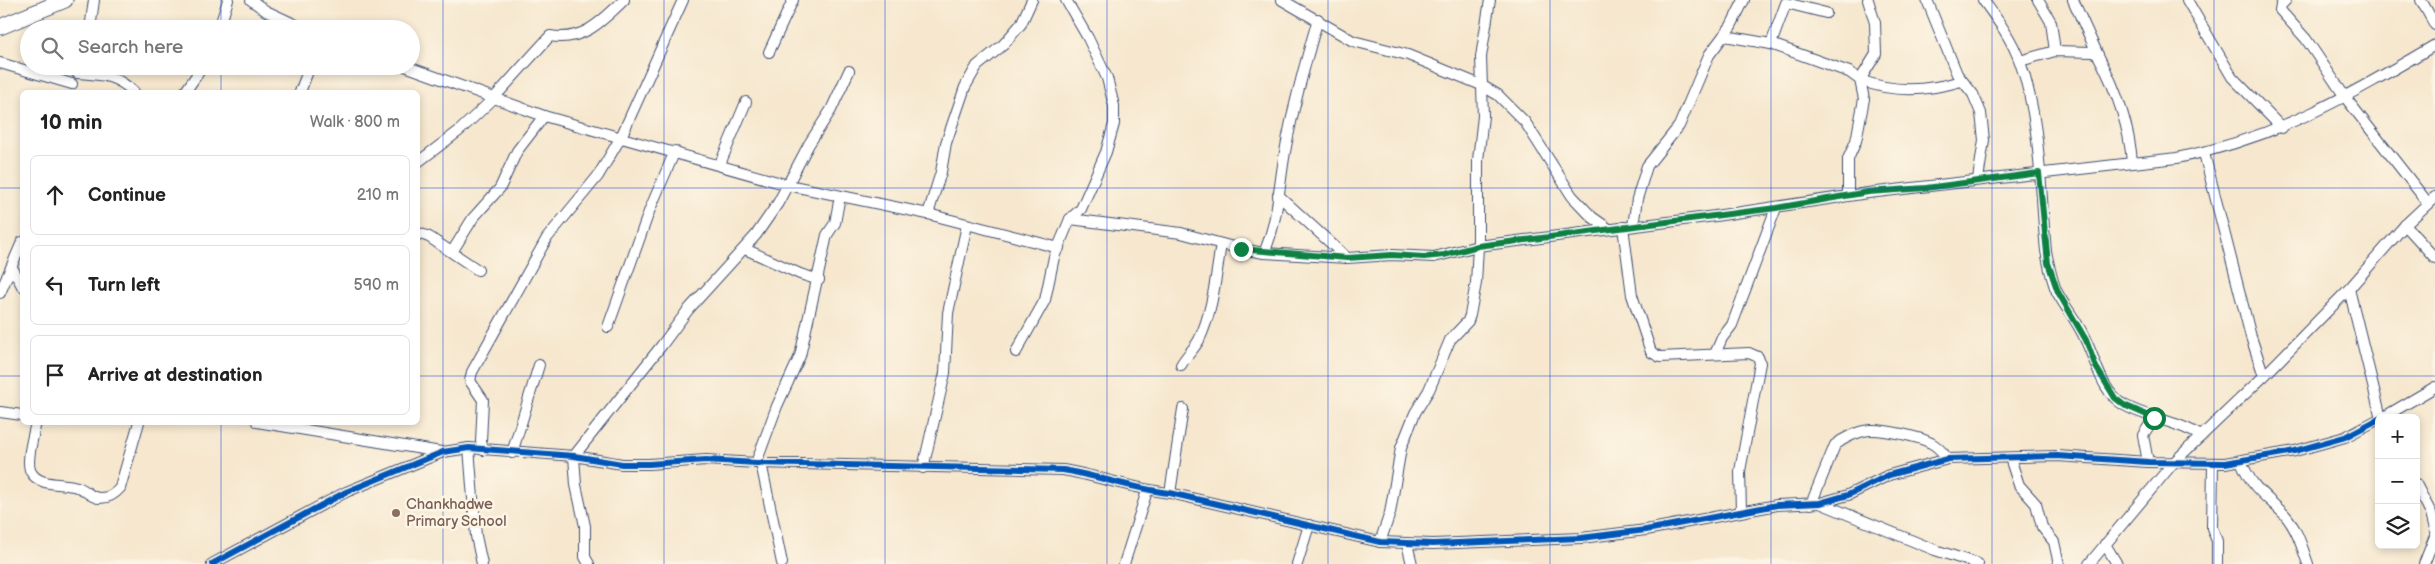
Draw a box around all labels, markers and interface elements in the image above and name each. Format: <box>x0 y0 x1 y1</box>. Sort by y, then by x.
search box <box>20 20 420 75</box>
icon: search <box>38 34 66 62</box>
text: Search here <box>78 36 183 59</box>
text: 10 min <box>40 110 102 135</box>
text: Walk · 800 m <box>310 113 400 132</box>
icon: ahead <box>41 181 69 209</box>
text: Continue <box>88 184 166 207</box>
text: 210 m <box>357 186 399 205</box>
route end <box>1230 238 1253 261</box>
icon: left <box>41 271 69 299</box>
text: Turn left <box>88 274 160 297</box>
text: 590 m <box>354 276 399 295</box>
icon: arrive <box>41 361 69 389</box>
text: Arrive at destination <box>88 364 263 387</box>
route start <box>2143 407 2166 430</box>
map controls <box>2375 414 2420 549</box>
button: + <box>2375 414 2420 459</box>
button: − <box>2375 459 2420 504</box>
place label: Chankhadwe Primary School <box>406 495 507 531</box>
button: layers <box>2375 504 2420 549</box>
marker: Chankhadwe Primary School <box>390 507 402 519</box>

